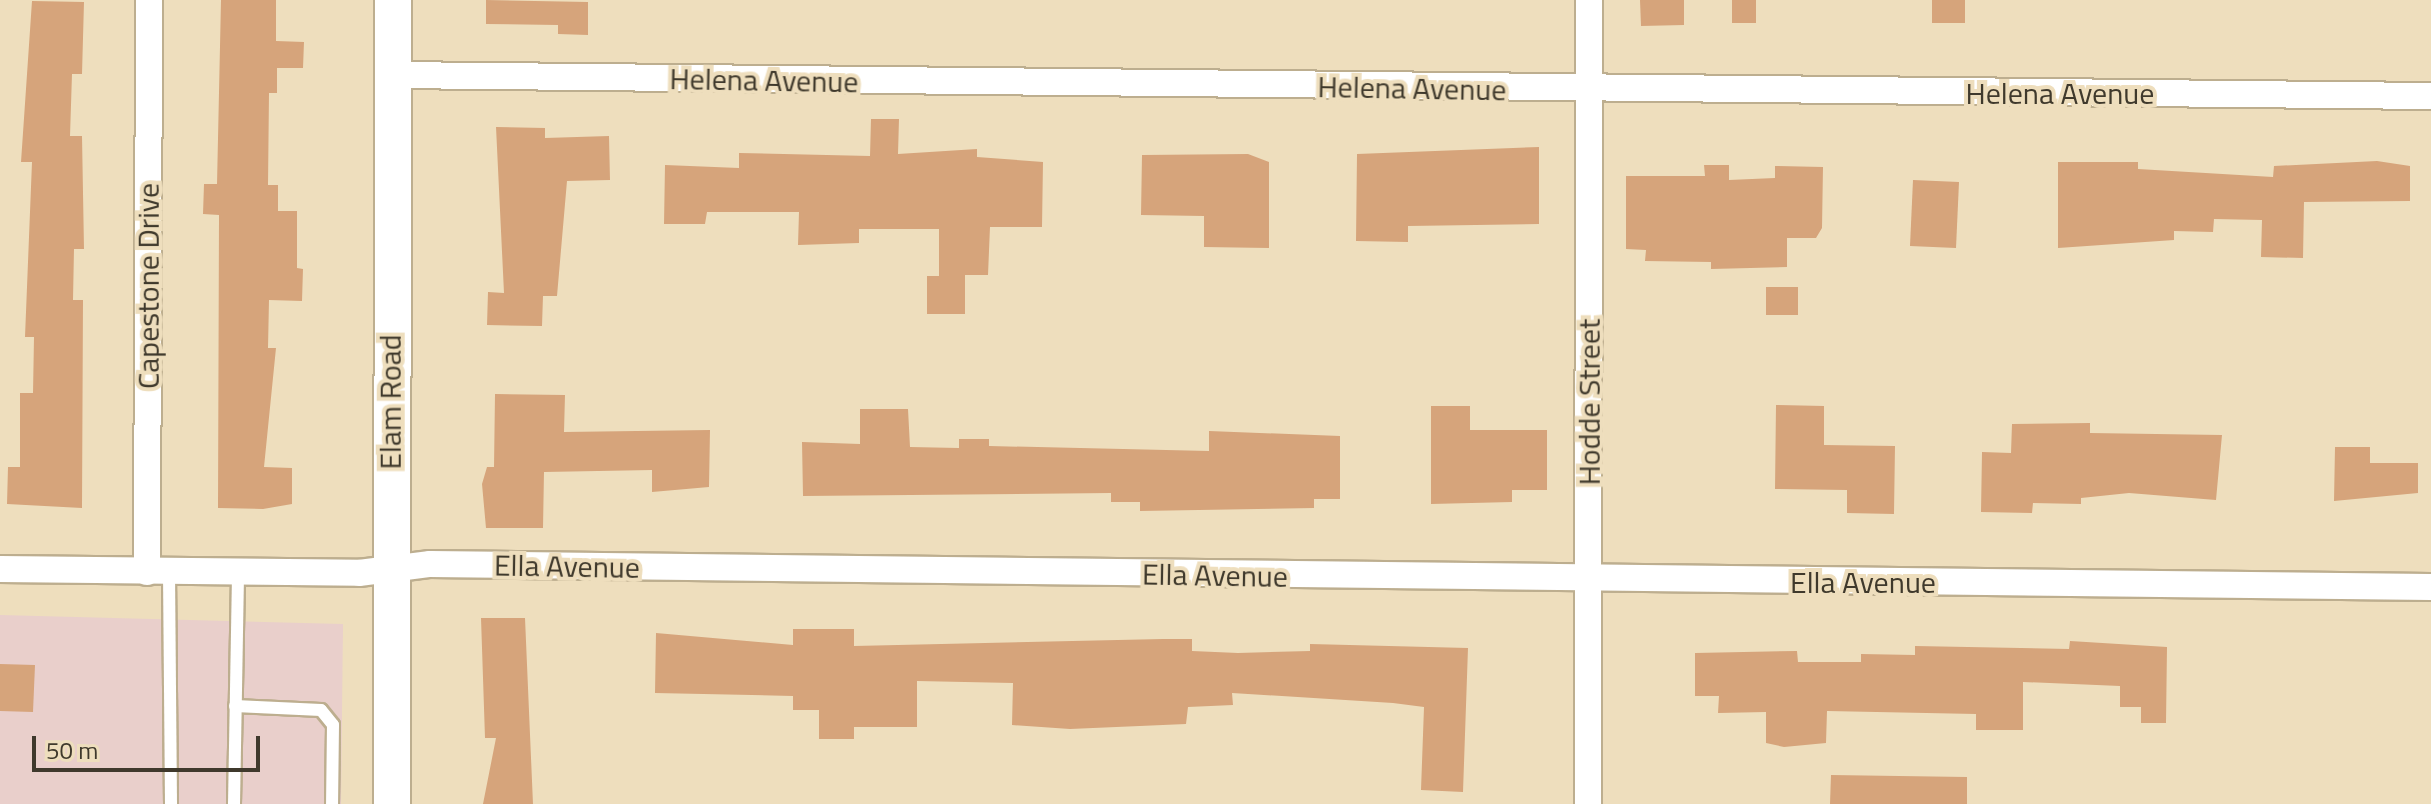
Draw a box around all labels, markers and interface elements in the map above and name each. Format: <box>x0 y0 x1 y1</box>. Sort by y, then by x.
street label: Helena Avenue <box>669 60 859 100</box>
street label: Helena Avenue <box>1317 68 1507 108</box>
street label: Helena Avenue <box>1966 75 2154 111</box>
street label: Capestone Drive <box>130 183 166 389</box>
street label: Hodde Street <box>1571 319 1607 485</box>
street label: Elam Road <box>372 334 408 470</box>
street label: Ella Avenue <box>494 547 640 585</box>
street label: Ella Avenue <box>1142 556 1288 594</box>
street label: Ella Avenue <box>1790 564 1936 600</box>
scale bar <box>36 720 264 770</box>
text: 50 m <box>46 732 98 768</box>

